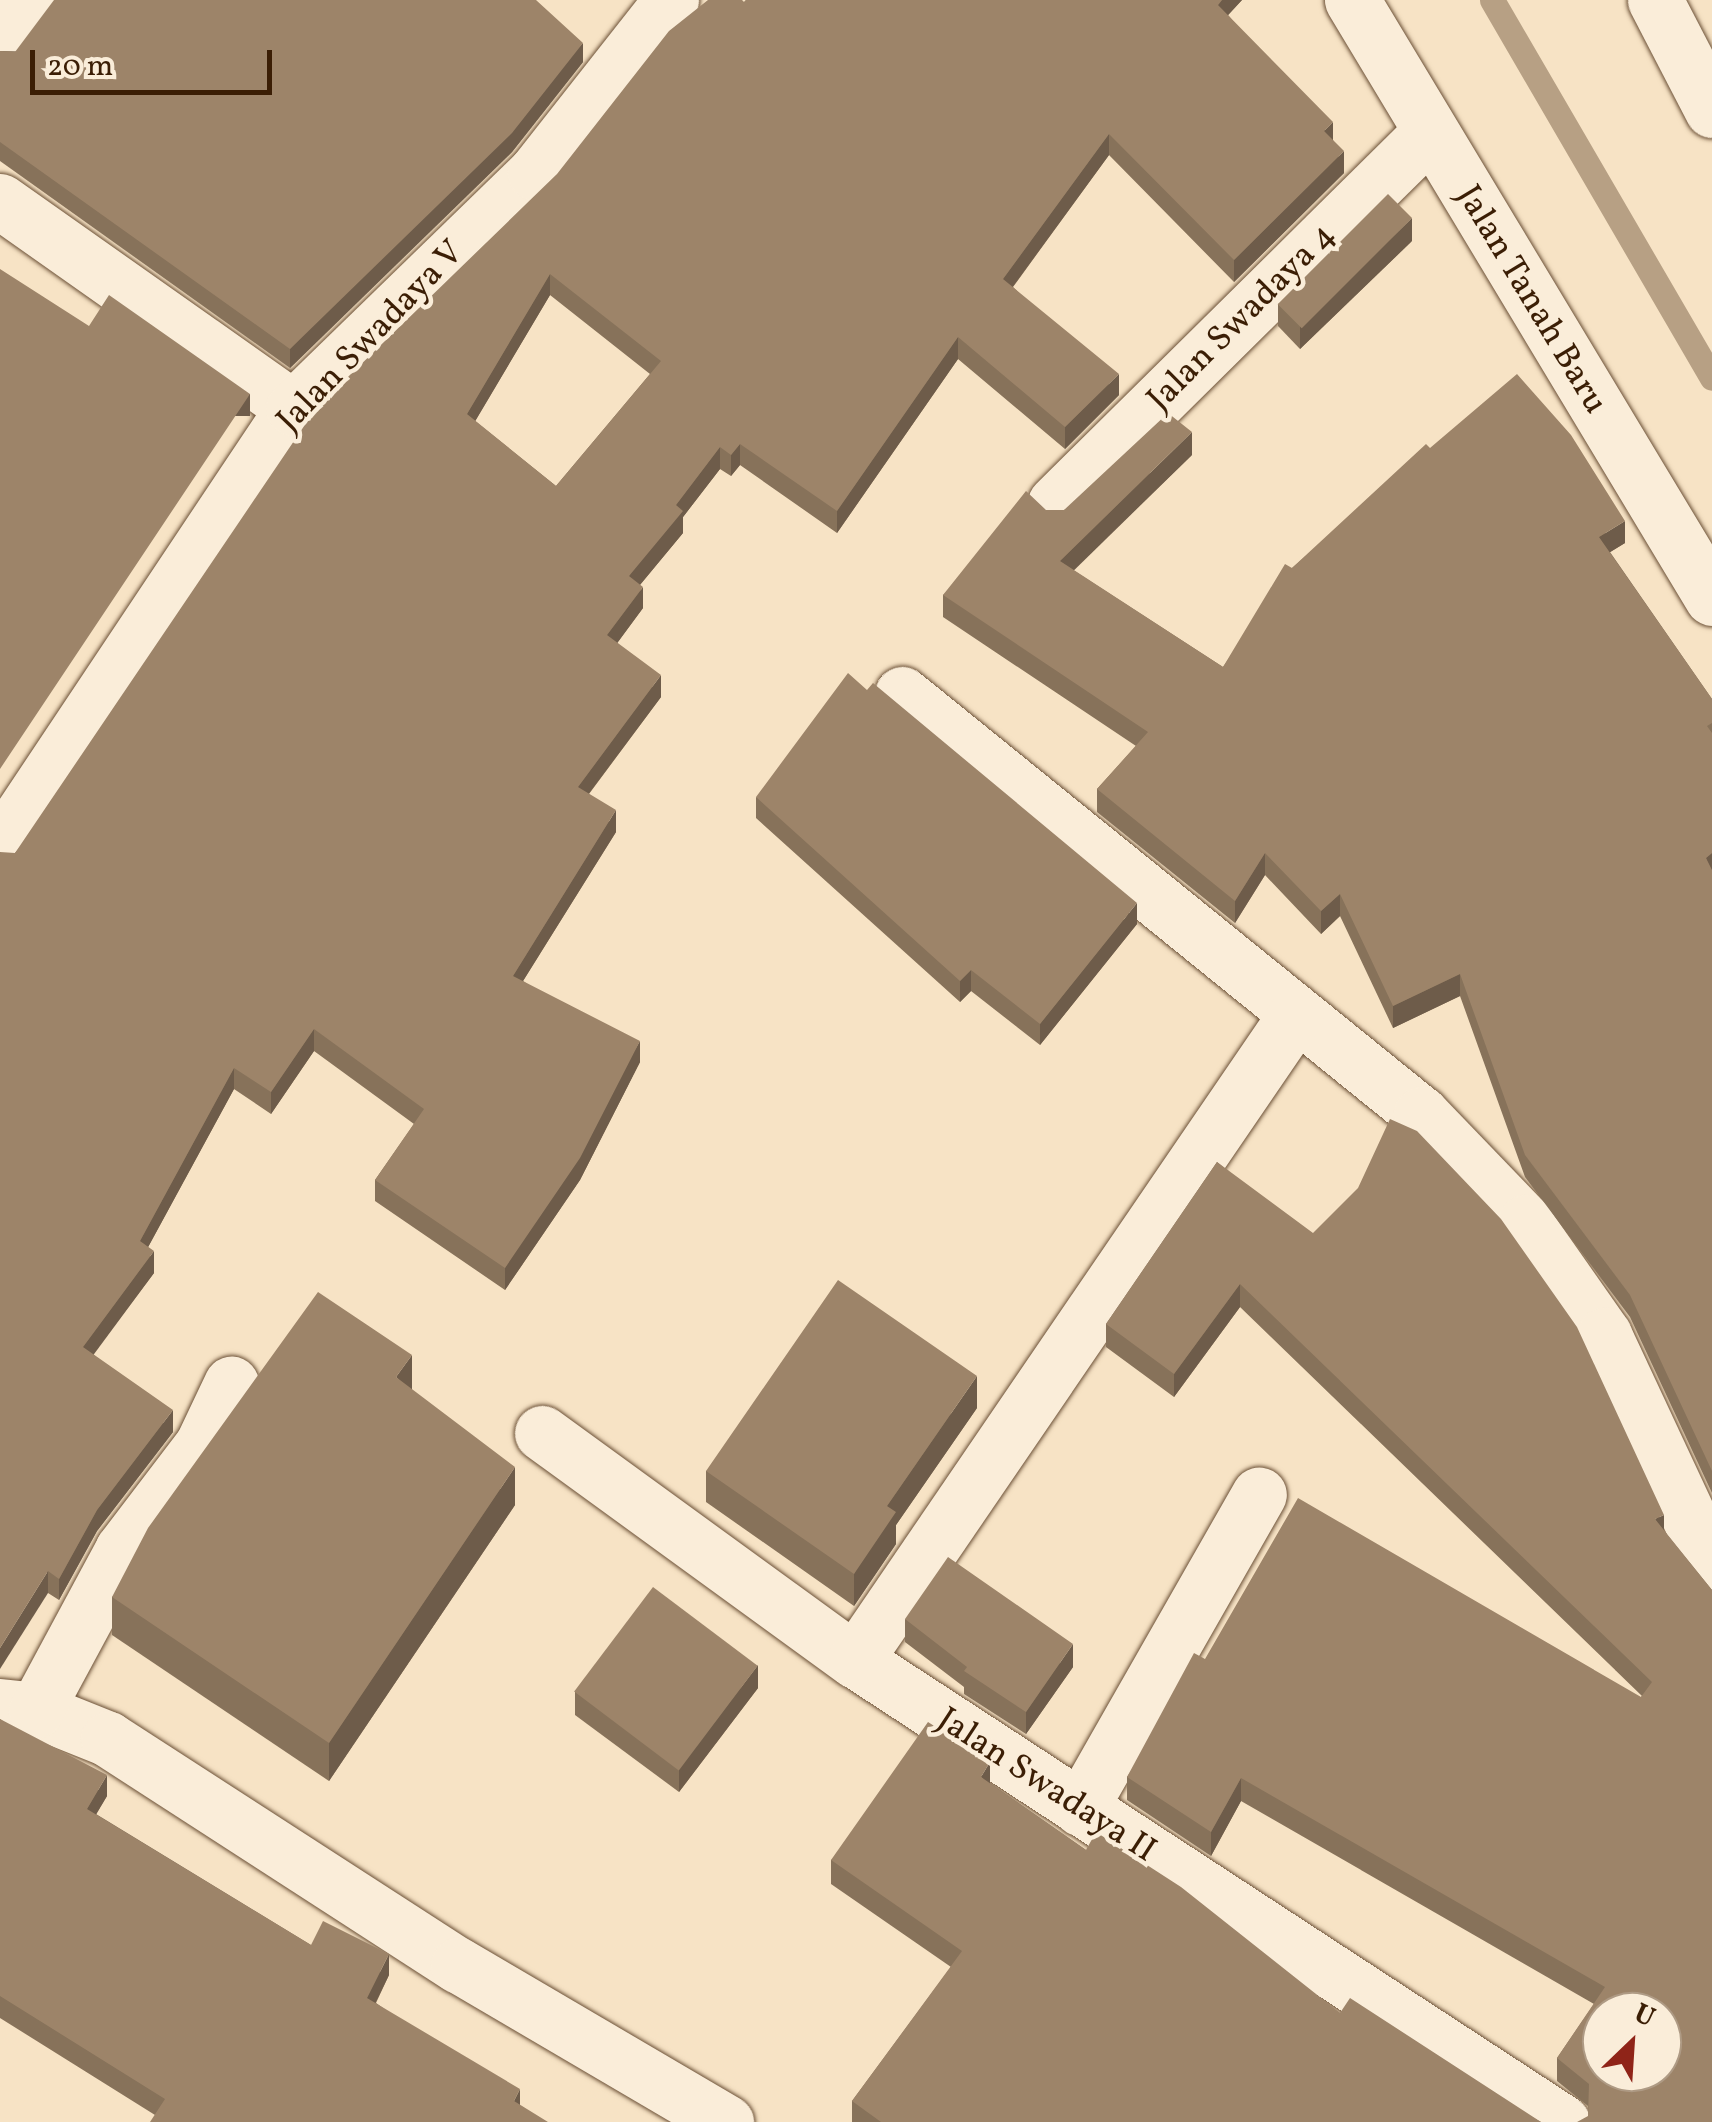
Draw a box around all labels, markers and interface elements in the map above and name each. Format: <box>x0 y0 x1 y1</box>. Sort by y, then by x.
scale bar <box>35 30 278 92</box>
text: 20 m <box>47 46 113 88</box>
street label: Jalan Tanah Baru <box>1446 178 1616 422</box>
street label: Jalan Swadaya 4 <box>1139 215 1345 421</box>
street label: Jalan Swadaya V <box>268 232 474 442</box>
street label: Jalan Swadaya II <box>929 1700 1163 1872</box>
north arrow <box>1582 1992 1682 2092</box>
text: U <box>1627 1994 1661 2038</box>

